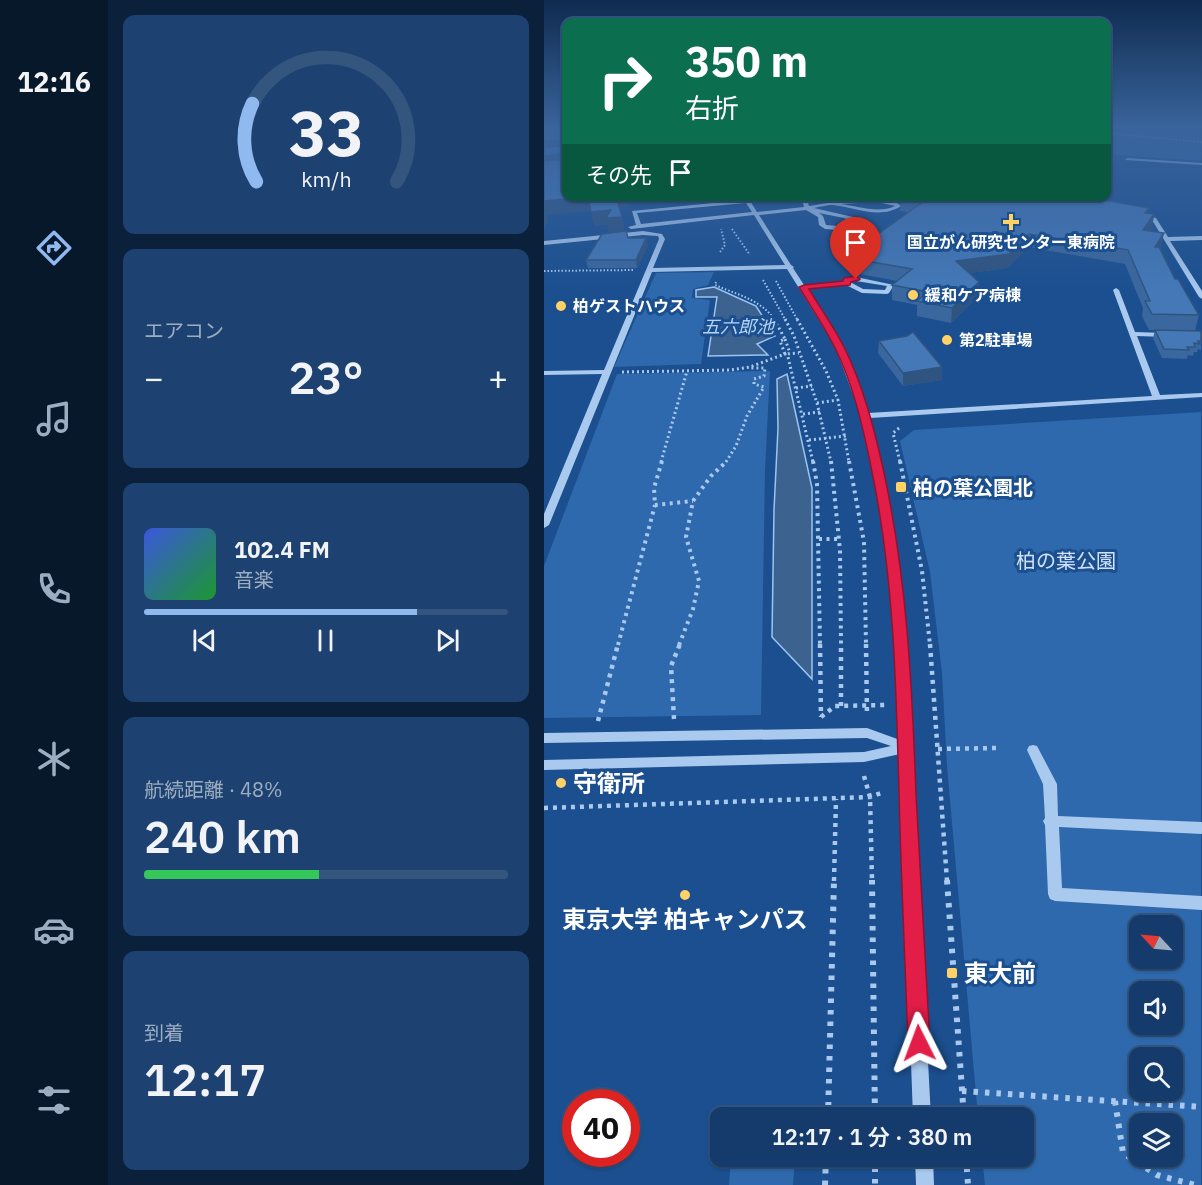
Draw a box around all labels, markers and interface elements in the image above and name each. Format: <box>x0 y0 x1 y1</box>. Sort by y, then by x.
text: 350 m <box>685 34 808 89</box>
icon: right <box>586 42 664 120</box>
text: 12:16 <box>17 64 91 99</box>
text: 右折 <box>685 90 739 125</box>
text: 33 <box>289 92 363 173</box>
icon: arrive <box>664 156 697 189</box>
text: その先 <box>586 160 652 189</box>
text: km/h <box>301 165 351 193</box>
marker: 国立がん研究センター東病院 <box>1002 213 1020 231</box>
pin <box>830 217 881 279</box>
icon: arrive <box>839 226 872 259</box>
icon: directions <box>33 227 75 269</box>
place label: 国立がん研究センター東病院 <box>907 232 1115 252</box>
place label: 緩和ケア病棟 <box>925 285 1021 305</box>
marker: 緩和ケア病棟 <box>906 288 920 302</box>
place label: 柏ゲストハウス <box>573 296 685 316</box>
marker: 柏ゲストハウス <box>554 299 568 313</box>
water label: 五六郎池 <box>702 315 776 338</box>
text: エアコン <box>144 317 224 344</box>
place label: 第2駐車場 <box>959 330 1033 350</box>
marker: 第2駐車場 <box>940 333 954 347</box>
text: 23° <box>288 348 364 406</box>
text: − <box>144 356 164 399</box>
text: + <box>488 356 508 399</box>
icon: music <box>33 398 75 440</box>
place label: 柏の葉公園北 <box>913 474 1033 501</box>
marker: 柏の葉公園北 <box>894 480 908 494</box>
text: 102.4 FM <box>234 535 330 564</box>
park label: 柏の葉公園 <box>1016 547 1116 574</box>
text: 音楽 <box>234 566 274 593</box>
icon: phone <box>33 568 75 610</box>
icon: previous <box>188 624 221 657</box>
icon: pause <box>309 624 342 657</box>
icon: next <box>431 624 464 657</box>
icon: climate <box>33 738 75 780</box>
place label: 守衛所 <box>573 767 645 799</box>
text: 航続距離 · 48% <box>144 776 283 803</box>
marker: 守衛所 <box>554 776 568 790</box>
text: 240 km <box>144 807 301 865</box>
marker: 東京大学 柏キャンパス <box>678 888 692 902</box>
place label: 東京大学 柏キャンパス <box>562 903 808 935</box>
icon: car <box>33 909 75 951</box>
north arrow <box>1129 915 1183 969</box>
map controls <box>1129 915 1183 1167</box>
place label: 東大前 <box>964 957 1036 989</box>
marker: 東大前 <box>945 966 959 980</box>
button: sound <box>1129 981 1183 1035</box>
position arrow <box>887 1011 951 1075</box>
text: 到着 <box>144 1019 184 1046</box>
button: search <box>1129 1047 1183 1101</box>
text: 12:17 <box>144 1050 266 1108</box>
icon: filters <box>33 1079 75 1121</box>
speed limit sign: 40 <box>562 1089 640 1167</box>
button: layers <box>1129 1113 1183 1167</box>
text: 12:17 · 1 分 · 380 m <box>772 1122 972 1151</box>

